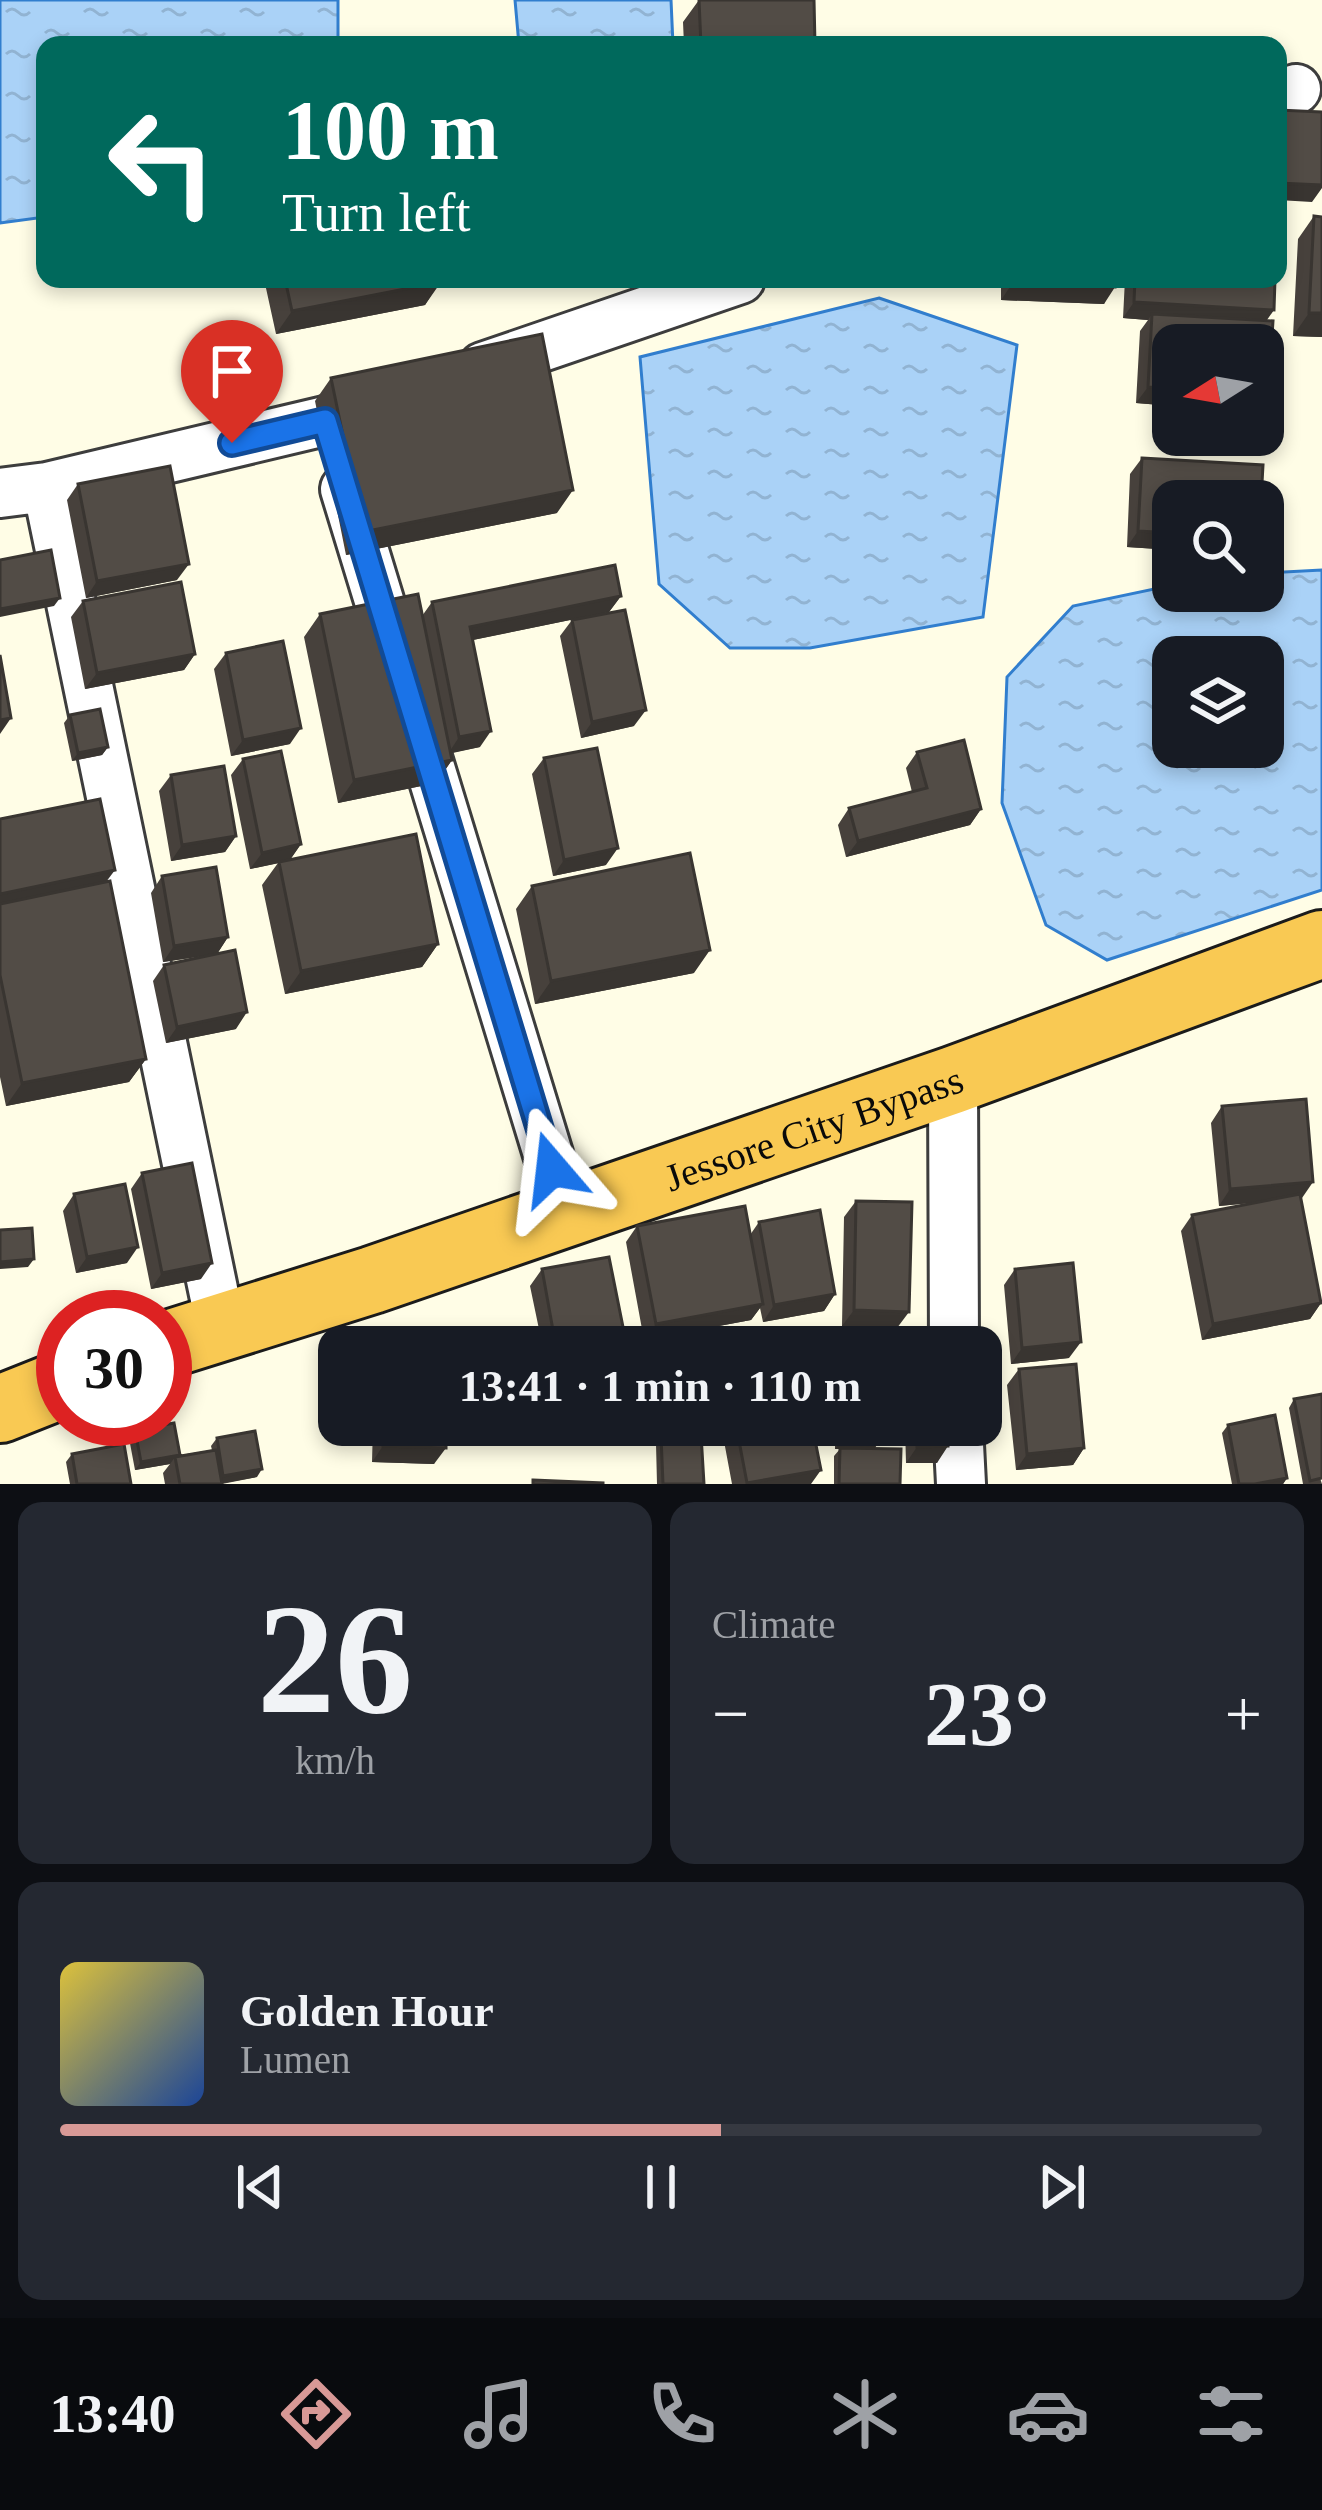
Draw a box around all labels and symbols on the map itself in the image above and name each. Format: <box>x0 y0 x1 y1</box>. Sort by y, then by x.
pin <box>181 320 283 443</box>
north arrow <box>1152 324 1284 456</box>
street label: Jessore City Bypass <box>659 1057 969 1199</box>
position arrow <box>489 1106 615 1232</box>
speed limit sign: 30 <box>36 1290 192 1446</box>

